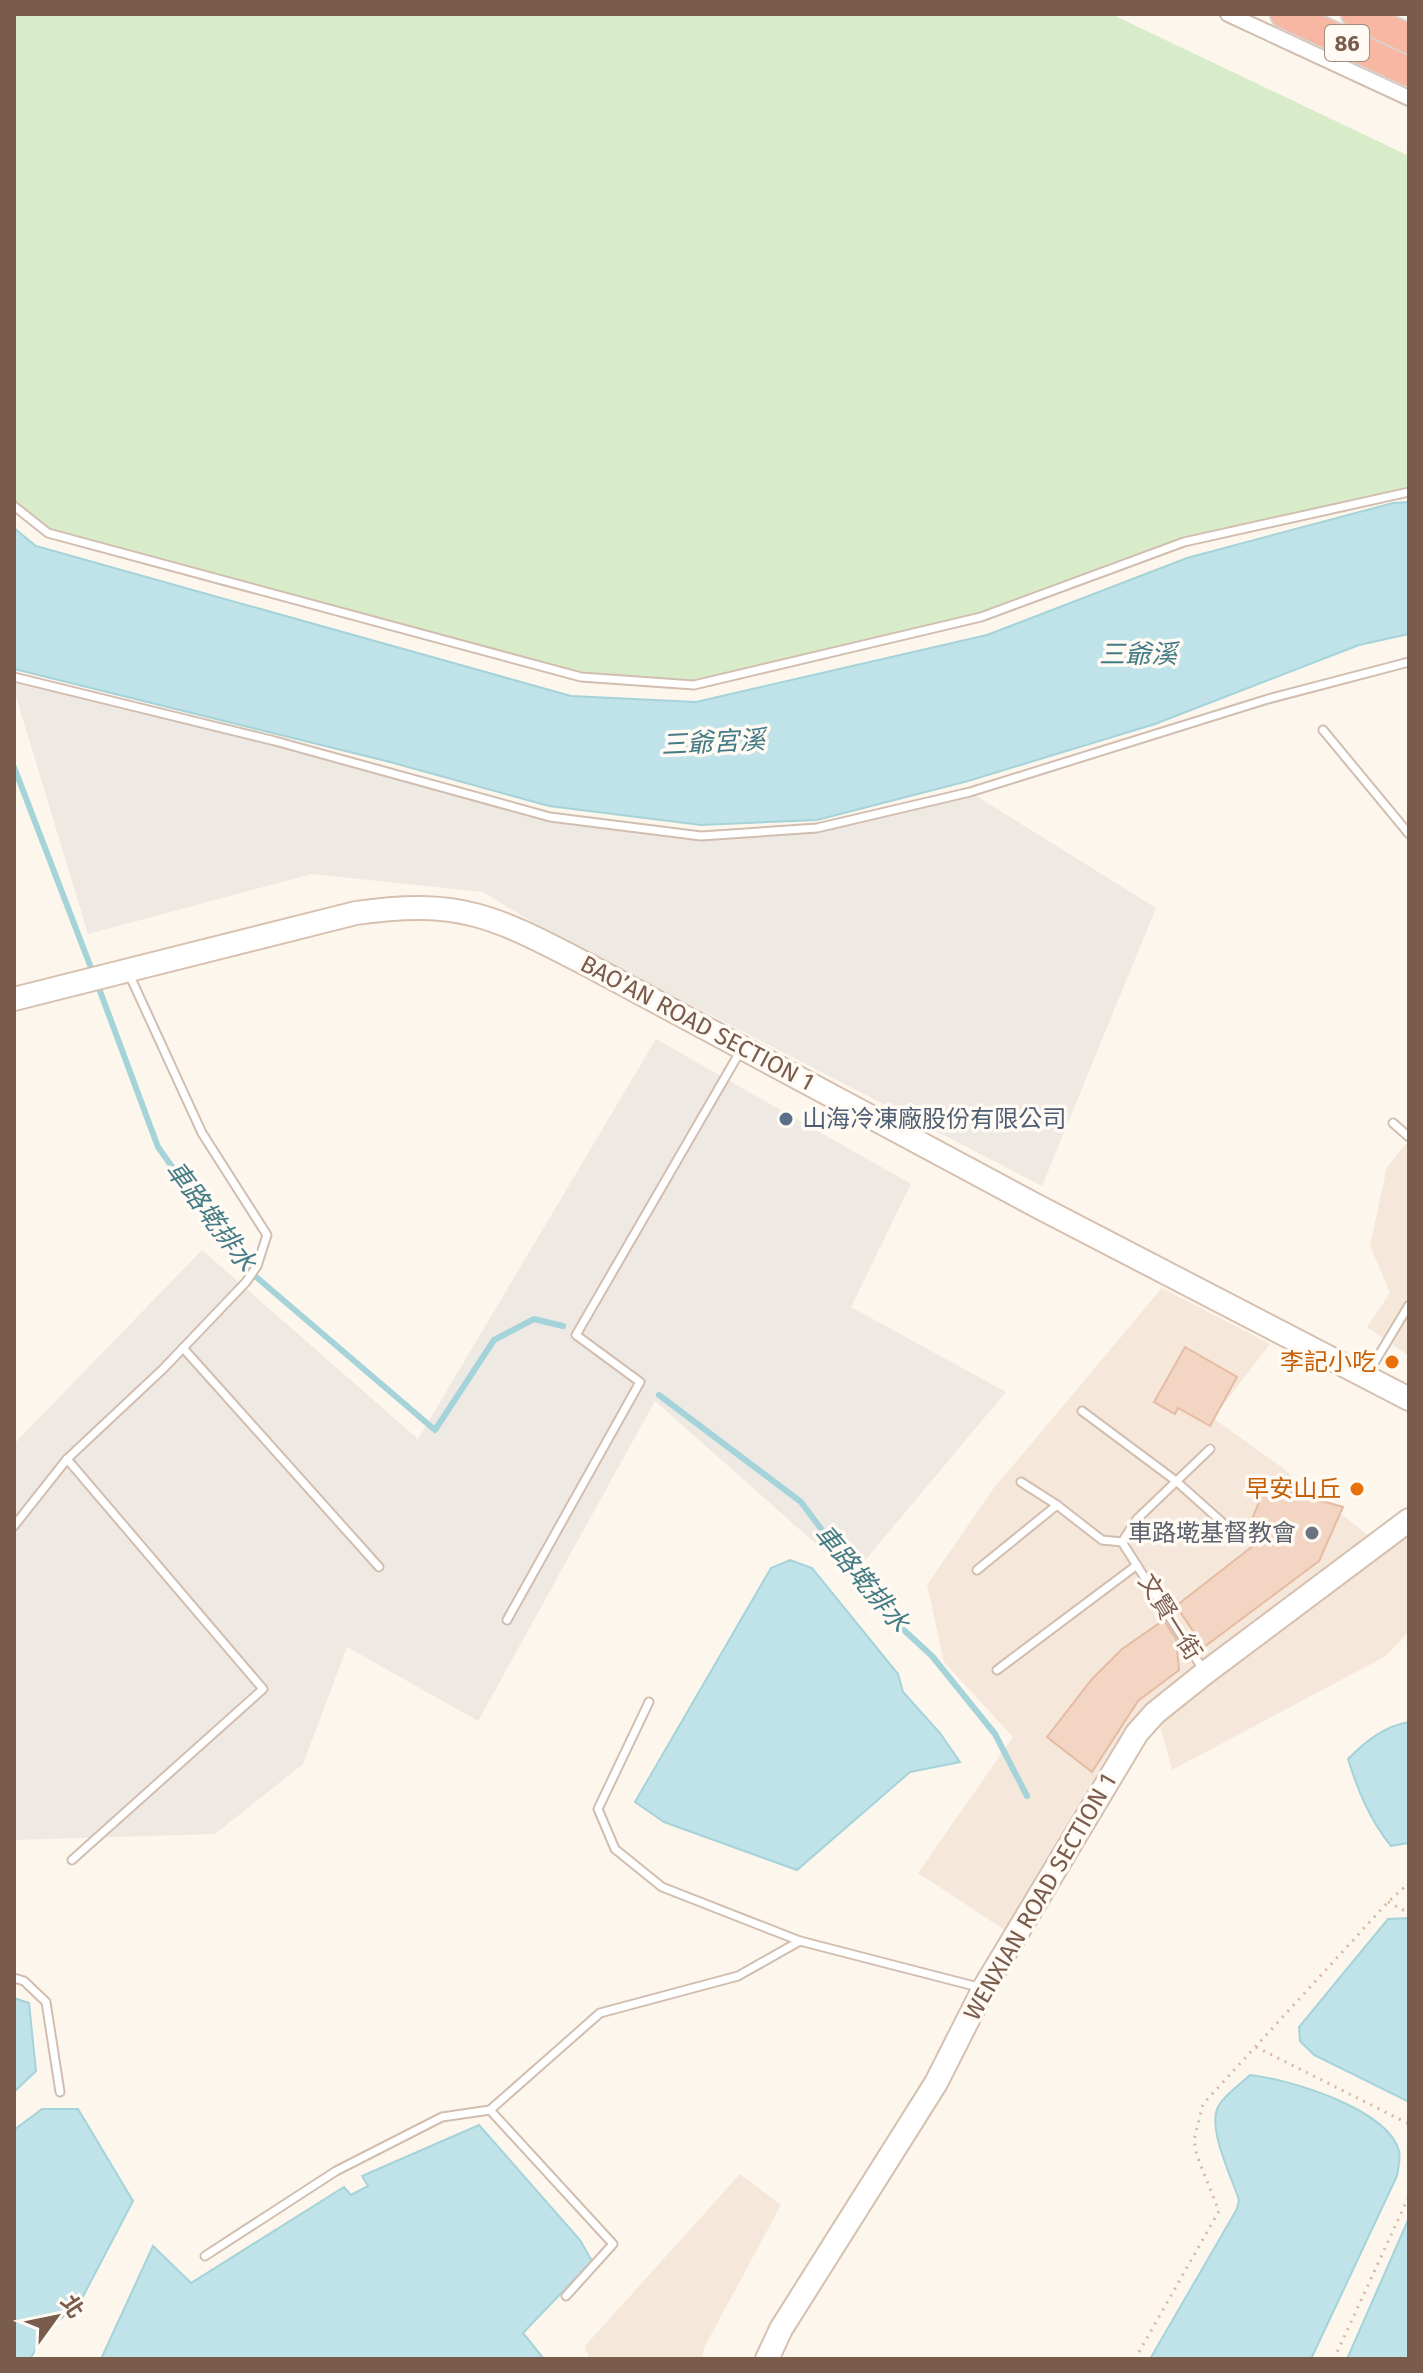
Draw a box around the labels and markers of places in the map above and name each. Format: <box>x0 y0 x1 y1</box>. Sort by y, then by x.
place label: 山海冷凍廠股份有限公司 <box>802 1105 1066 1133</box>
marker: 山海冷凍廠股份有限公司 <box>777 1110 795 1128</box>
place label: 李記小吃 <box>1280 1348 1376 1376</box>
marker: 李記小吃 <box>1383 1353 1401 1371</box>
place label: 早安山丘 <box>1245 1475 1341 1503</box>
marker: 早安山丘 <box>1348 1480 1366 1498</box>
place label: 車路墘基督教會 <box>1128 1519 1296 1547</box>
marker: 車路墘基督教會 <box>1303 1524 1321 1542</box>

